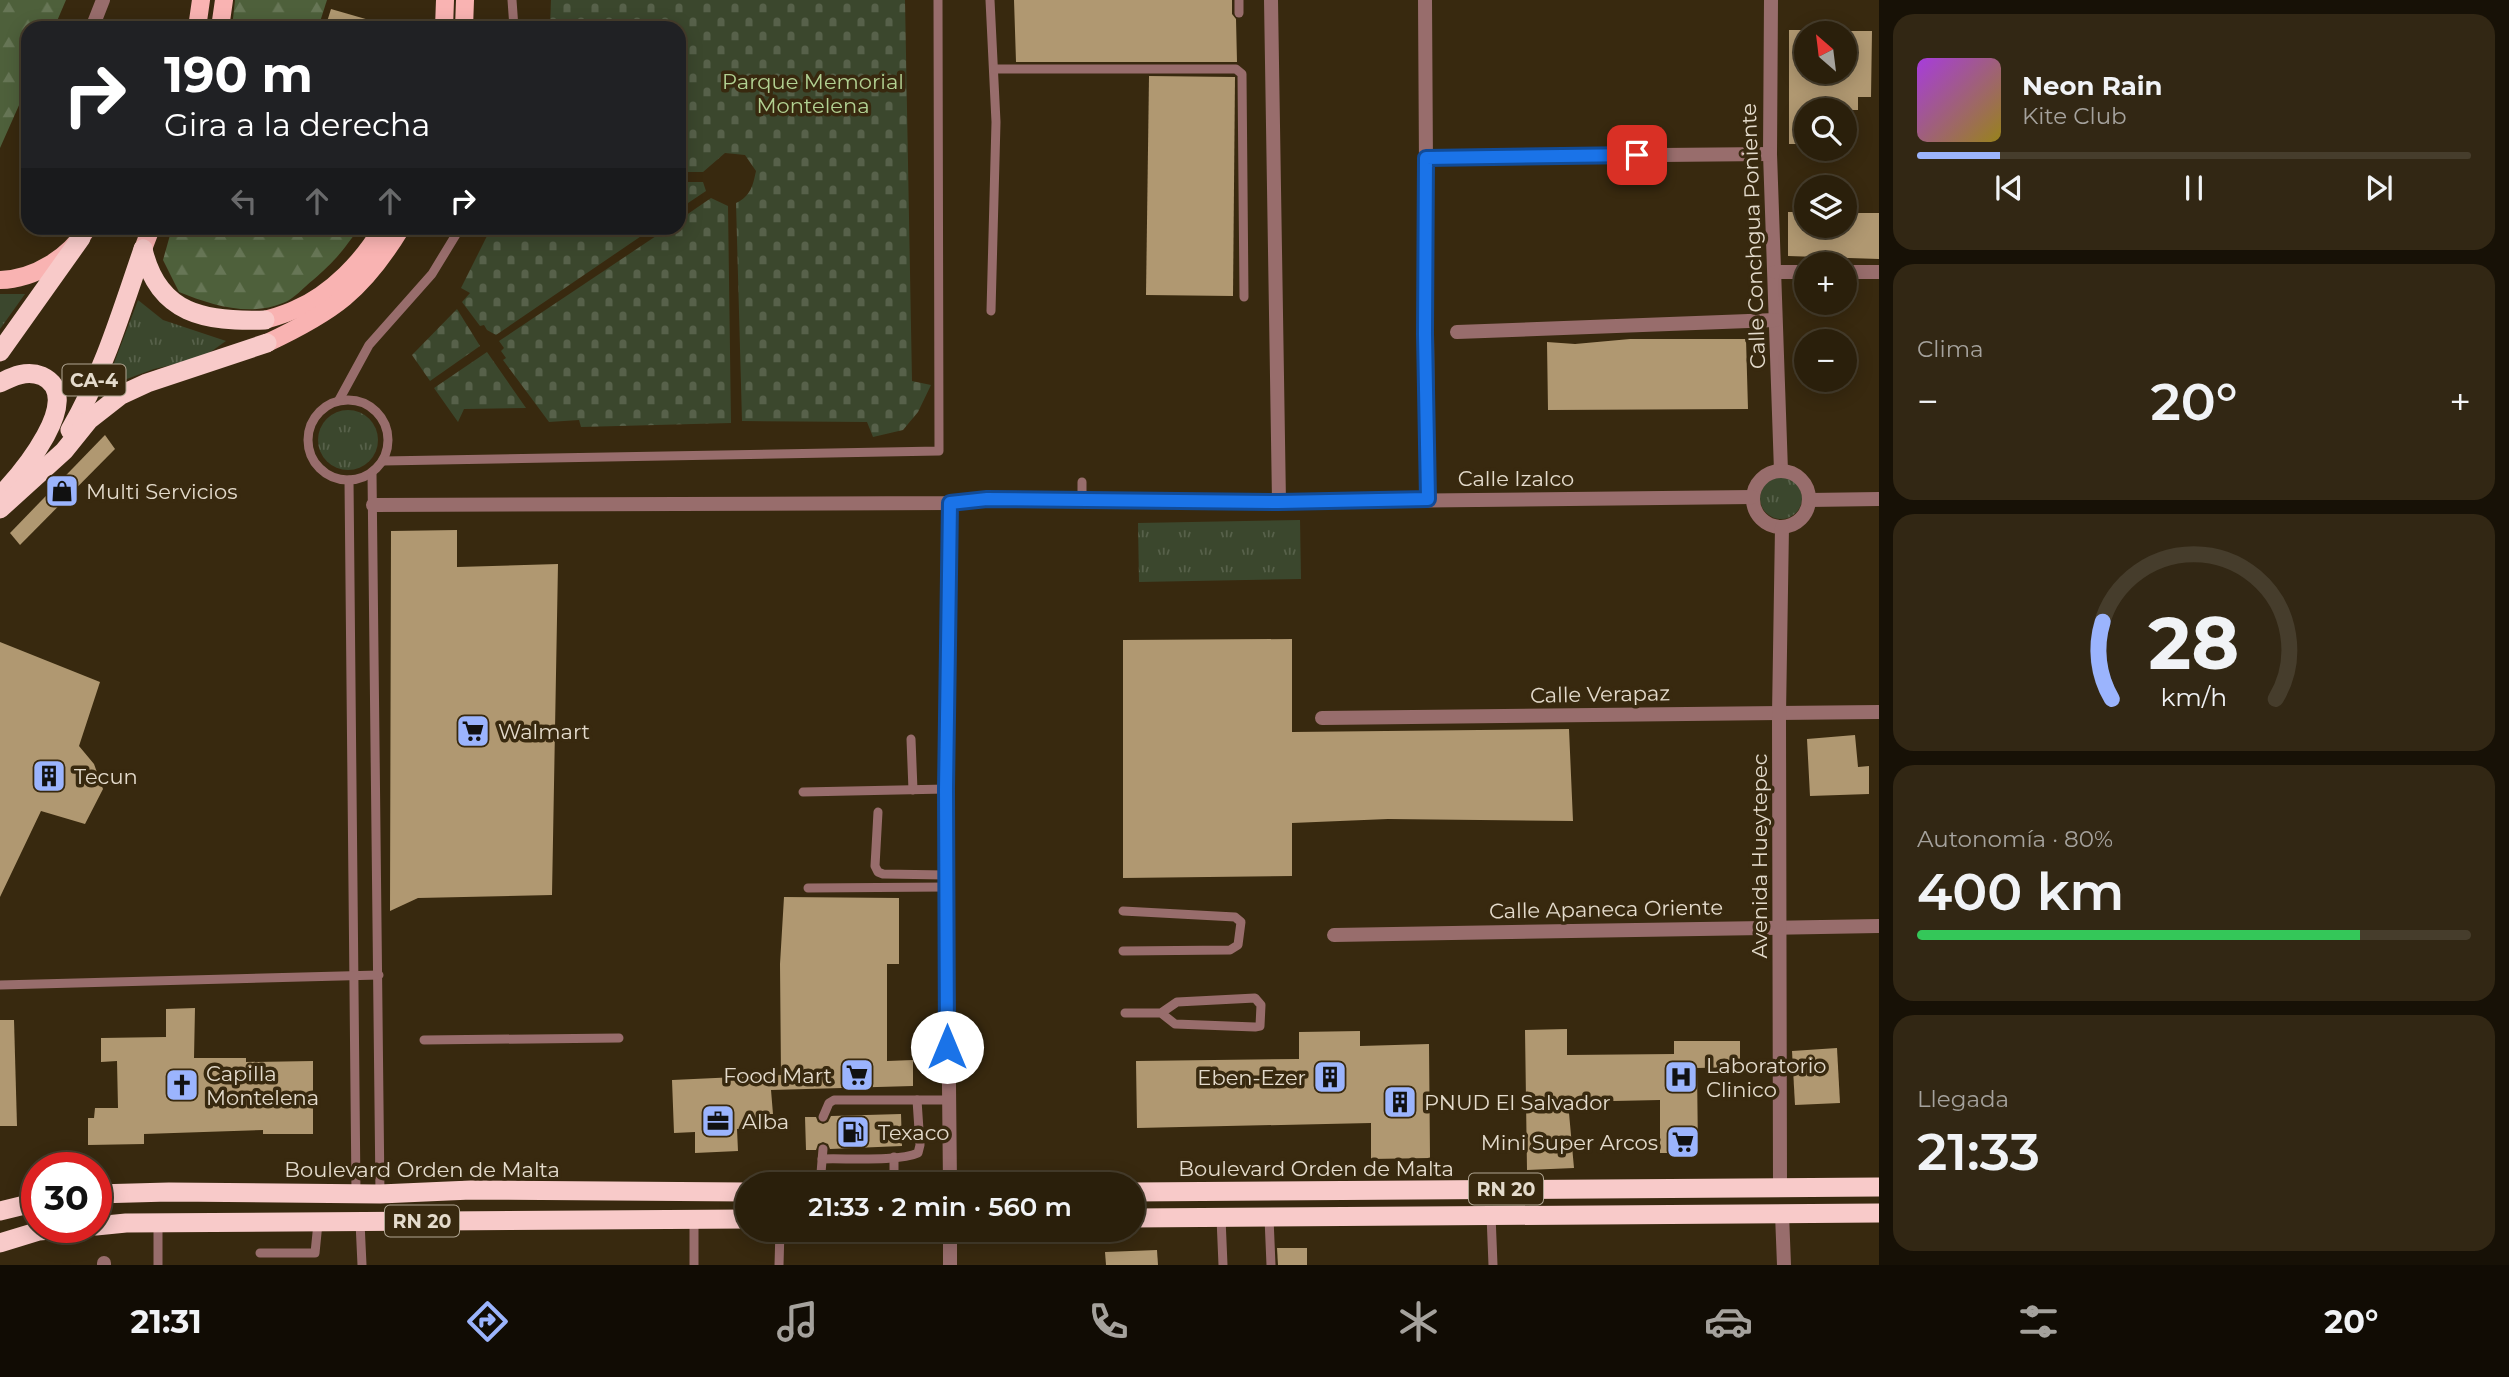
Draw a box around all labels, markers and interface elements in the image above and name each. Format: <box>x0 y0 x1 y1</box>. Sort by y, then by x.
north arrow <box>1794 21 1857 84</box>
map controls <box>1794 21 1857 392</box>
text: 190 m <box>164 45 313 104</box>
icon: right <box>49 49 140 140</box>
park label: Parque Memorial Montelena <box>722 69 904 118</box>
text: Neon Rain <box>2022 70 2163 102</box>
button: search <box>1794 98 1857 161</box>
text: Kite Club <box>2022 102 2127 130</box>
street label: Calle Conchgua Poniente <box>1736 103 1770 369</box>
text: Gira a la derecha <box>164 105 430 144</box>
pin <box>1607 125 1667 185</box>
icon: arrive <box>1618 136 1656 174</box>
icon: previous <box>1990 169 2028 207</box>
icon: pause <box>2175 169 2213 207</box>
icon: next <box>2360 169 2398 207</box>
button: layers <box>1794 175 1857 238</box>
icon: left <box>225 182 263 220</box>
icon: ahead <box>298 182 336 220</box>
icon: ahead <box>371 182 409 220</box>
icon: right <box>444 182 482 220</box>
button: + <box>1794 252 1857 315</box>
button: − <box>1794 329 1857 392</box>
text: Clima <box>1917 335 1984 363</box>
road number: CA-4 <box>62 364 126 396</box>
text: 20° <box>2150 370 2238 433</box>
text: − <box>1917 378 1939 425</box>
text: + <box>2449 378 2471 425</box>
street label: Calle Izalco <box>1458 466 1574 491</box>
shop icon: Multi Servicios <box>43 472 81 510</box>
place label: Multi Servicios <box>86 479 237 504</box>
text: 28 <box>2149 599 2240 687</box>
street label: Calle Verapaz <box>1530 680 1670 708</box>
text: km/h <box>2161 681 2227 711</box>
supermarket icon: Walmart <box>454 712 492 750</box>
place label: Walmart <box>498 719 590 744</box>
street label: Avenida Hueytepec <box>1747 753 1772 959</box>
building icon: Tecun <box>30 757 68 795</box>
place label: Tecun <box>74 764 138 789</box>
text: Autonomía · 80% <box>1917 825 2113 853</box>
text: 400 km <box>1917 860 2124 923</box>
street label: Calle Apaneca Oriente <box>1489 894 1723 924</box>
position arrow <box>910 1010 984 1084</box>
place label: Laboratorio Clinico <box>1706 1053 1827 1102</box>
supermarket icon: Food Mart <box>838 1056 876 1094</box>
building icon: Eben-Ezer <box>1311 1058 1349 1096</box>
hospital icon: Laboratorio Clinico <box>1662 1058 1700 1096</box>
place label: Capilla Montelena <box>206 1061 319 1110</box>
place label: Food Mart <box>723 1063 832 1088</box>
place label: Eben-Ezer <box>1197 1065 1306 1090</box>
church icon: Capilla Montelena <box>163 1066 201 1104</box>
building icon: PNUD El Salvador <box>1381 1083 1419 1121</box>
text: Llegada <box>1917 1085 2009 1113</box>
place label: PNUD El Salvador <box>1424 1090 1611 1115</box>
office icon: Alba <box>699 1102 737 1140</box>
place label: Alba <box>742 1109 789 1134</box>
fuel station icon: Texaco <box>834 1113 872 1151</box>
place label: Texaco <box>878 1120 949 1145</box>
text: 21:33 <box>1917 1120 2040 1183</box>
supermarket icon: Mini Super Arcos <box>1664 1123 1702 1161</box>
place label: Mini Super Arcos <box>1481 1130 1658 1155</box>
speed limit sign: 30 <box>21 1152 112 1243</box>
street label: Boulevard Orden de Malta <box>1178 1156 1454 1181</box>
street label: Boulevard Orden de Malta <box>284 1157 560 1182</box>
road number: RN 20 <box>1469 1174 1543 1204</box>
text: 21:33 · 2 min · 560 m <box>808 1191 1072 1223</box>
road number: RN 20 <box>385 1205 459 1236</box>
icon: directions <box>463 1297 512 1346</box>
icon: music <box>773 1297 822 1346</box>
icon: phone <box>1084 1297 1133 1346</box>
icon: climate <box>1394 1297 1443 1346</box>
icon: car <box>1704 1297 1753 1346</box>
icon: filters <box>2014 1297 2063 1346</box>
text: 21:31 <box>131 1302 202 1341</box>
text: 20° <box>2324 1302 2378 1341</box>

